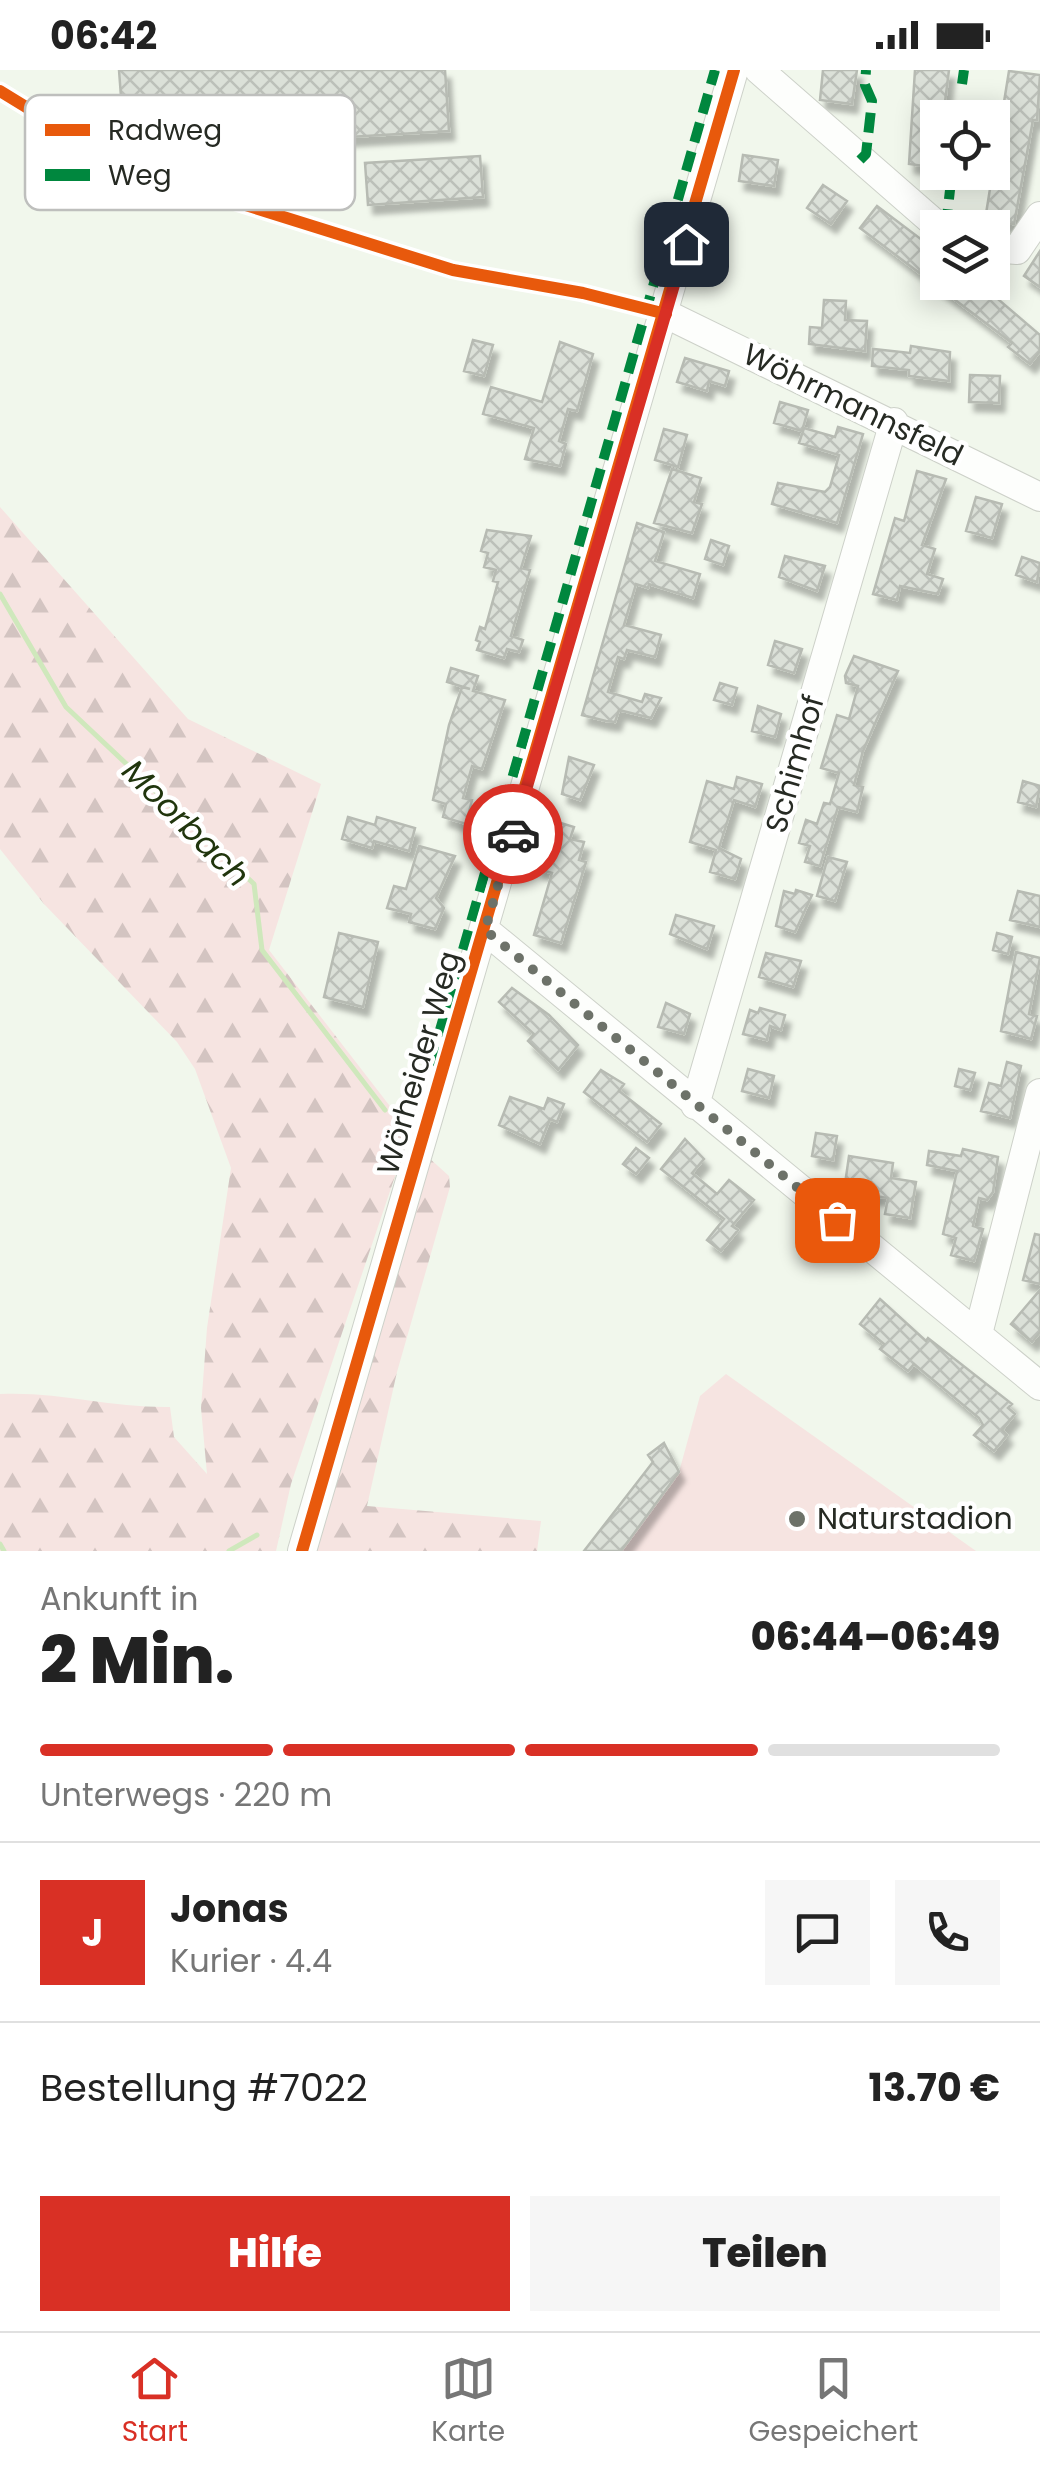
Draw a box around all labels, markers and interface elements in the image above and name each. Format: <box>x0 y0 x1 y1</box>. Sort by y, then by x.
text: 06:42 <box>50 9 157 62</box>
legend <box>25 95 355 210</box>
map controls <box>920 100 1010 300</box>
button: locate <box>920 100 1010 190</box>
text: Radweg <box>108 111 222 150</box>
text: Weg <box>108 156 172 195</box>
pin <box>644 202 729 287</box>
button: layers <box>920 210 1010 300</box>
icon: home <box>659 217 714 272</box>
street label: Wöhrmannsfeld <box>736 333 971 477</box>
street label: Schimhof <box>754 690 835 838</box>
water label: Moorbach <box>113 749 260 896</box>
courier <box>463 784 563 884</box>
icon: car <box>486 807 541 862</box>
street label: Wörheider Weg <box>366 946 471 1180</box>
pin <box>795 1178 880 1263</box>
icon: bag <box>810 1193 865 1248</box>
place label: Naturstadion <box>817 1497 1013 1540</box>
marker: Naturstadion <box>786 1508 808 1530</box>
text: Ankunft in <box>40 1576 199 1621</box>
text: 06:44–06:49 <box>751 1610 1000 1663</box>
text: 2 Min. <box>40 1615 234 1706</box>
text: Unterwegs · 220 m <box>40 1772 332 1817</box>
button: chat <box>765 1880 870 1985</box>
button: phone <box>895 1880 1000 1985</box>
text: Jonas <box>170 1882 289 1935</box>
text: J <box>82 1906 103 1959</box>
text: Kurier · 4.4 <box>170 1938 332 1983</box>
text: Bestellung #7022 <box>40 2061 368 2114</box>
text: 13.70 € <box>869 2061 1000 2114</box>
button: Hilfe <box>40 2196 510 2311</box>
button: Teilen <box>530 2196 1000 2311</box>
tab: Start <box>122 2351 188 2453</box>
tab: Karte <box>431 2351 505 2453</box>
tab: Gespeichert <box>748 2351 918 2453</box>

